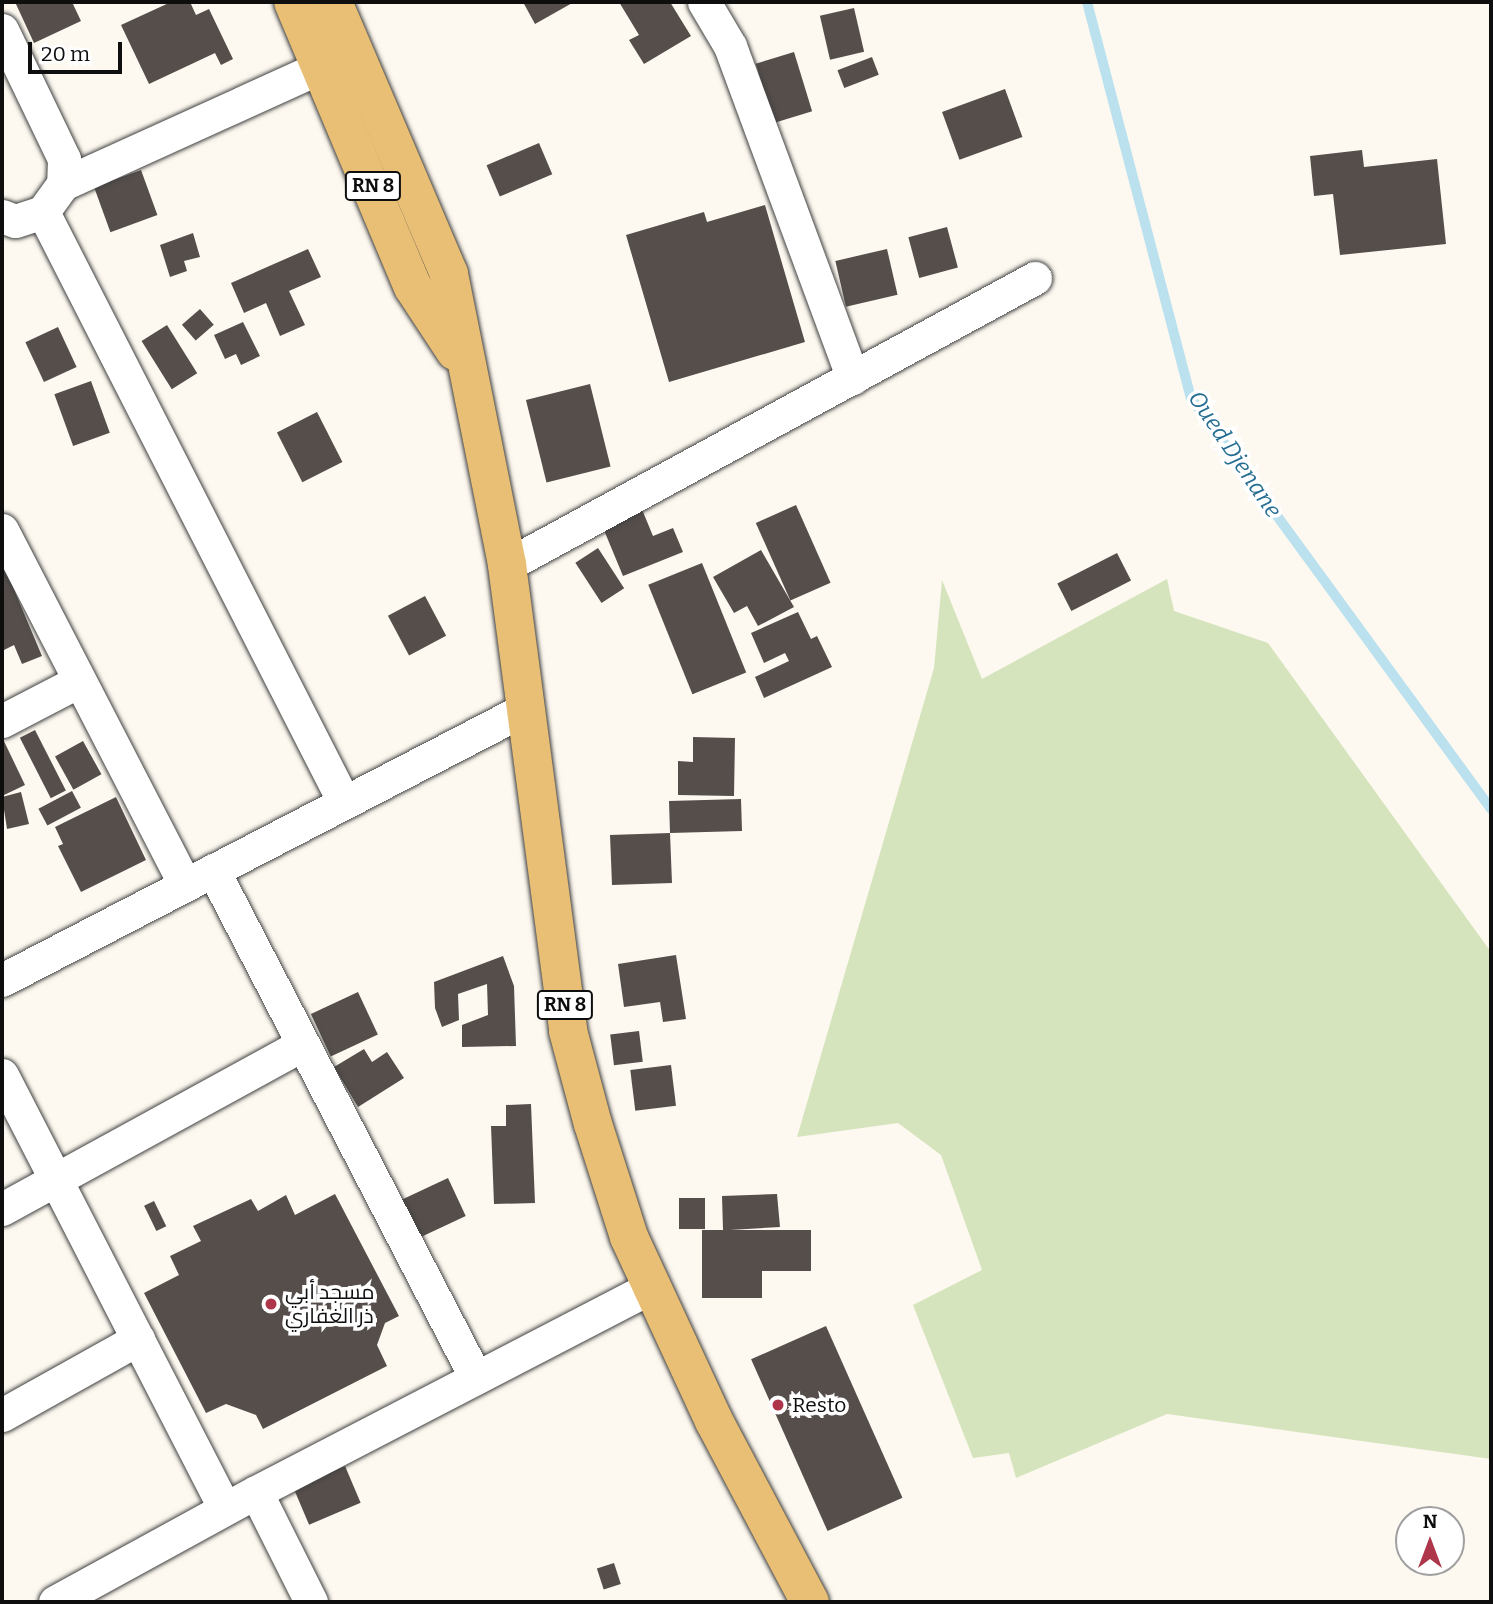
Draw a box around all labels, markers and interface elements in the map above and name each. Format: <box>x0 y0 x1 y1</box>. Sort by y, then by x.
scale bar <box>32 28 126 72</box>
text: 20 m <box>41 41 90 67</box>
road number: RN 8 <box>343 170 403 202</box>
water label: Oued Djenane <box>1182 385 1288 523</box>
road number: RN 8 <box>535 990 595 1021</box>
place label: مسجد أبي ذر الغفاري <box>285 1279 374 1329</box>
marker: مسجد أبي ذر الغفاري <box>263 1296 279 1312</box>
place label: Resto <box>792 1392 846 1418</box>
marker: Resto <box>770 1397 786 1413</box>
north arrow <box>1395 1506 1465 1576</box>
text: N <box>1423 1510 1437 1533</box>

